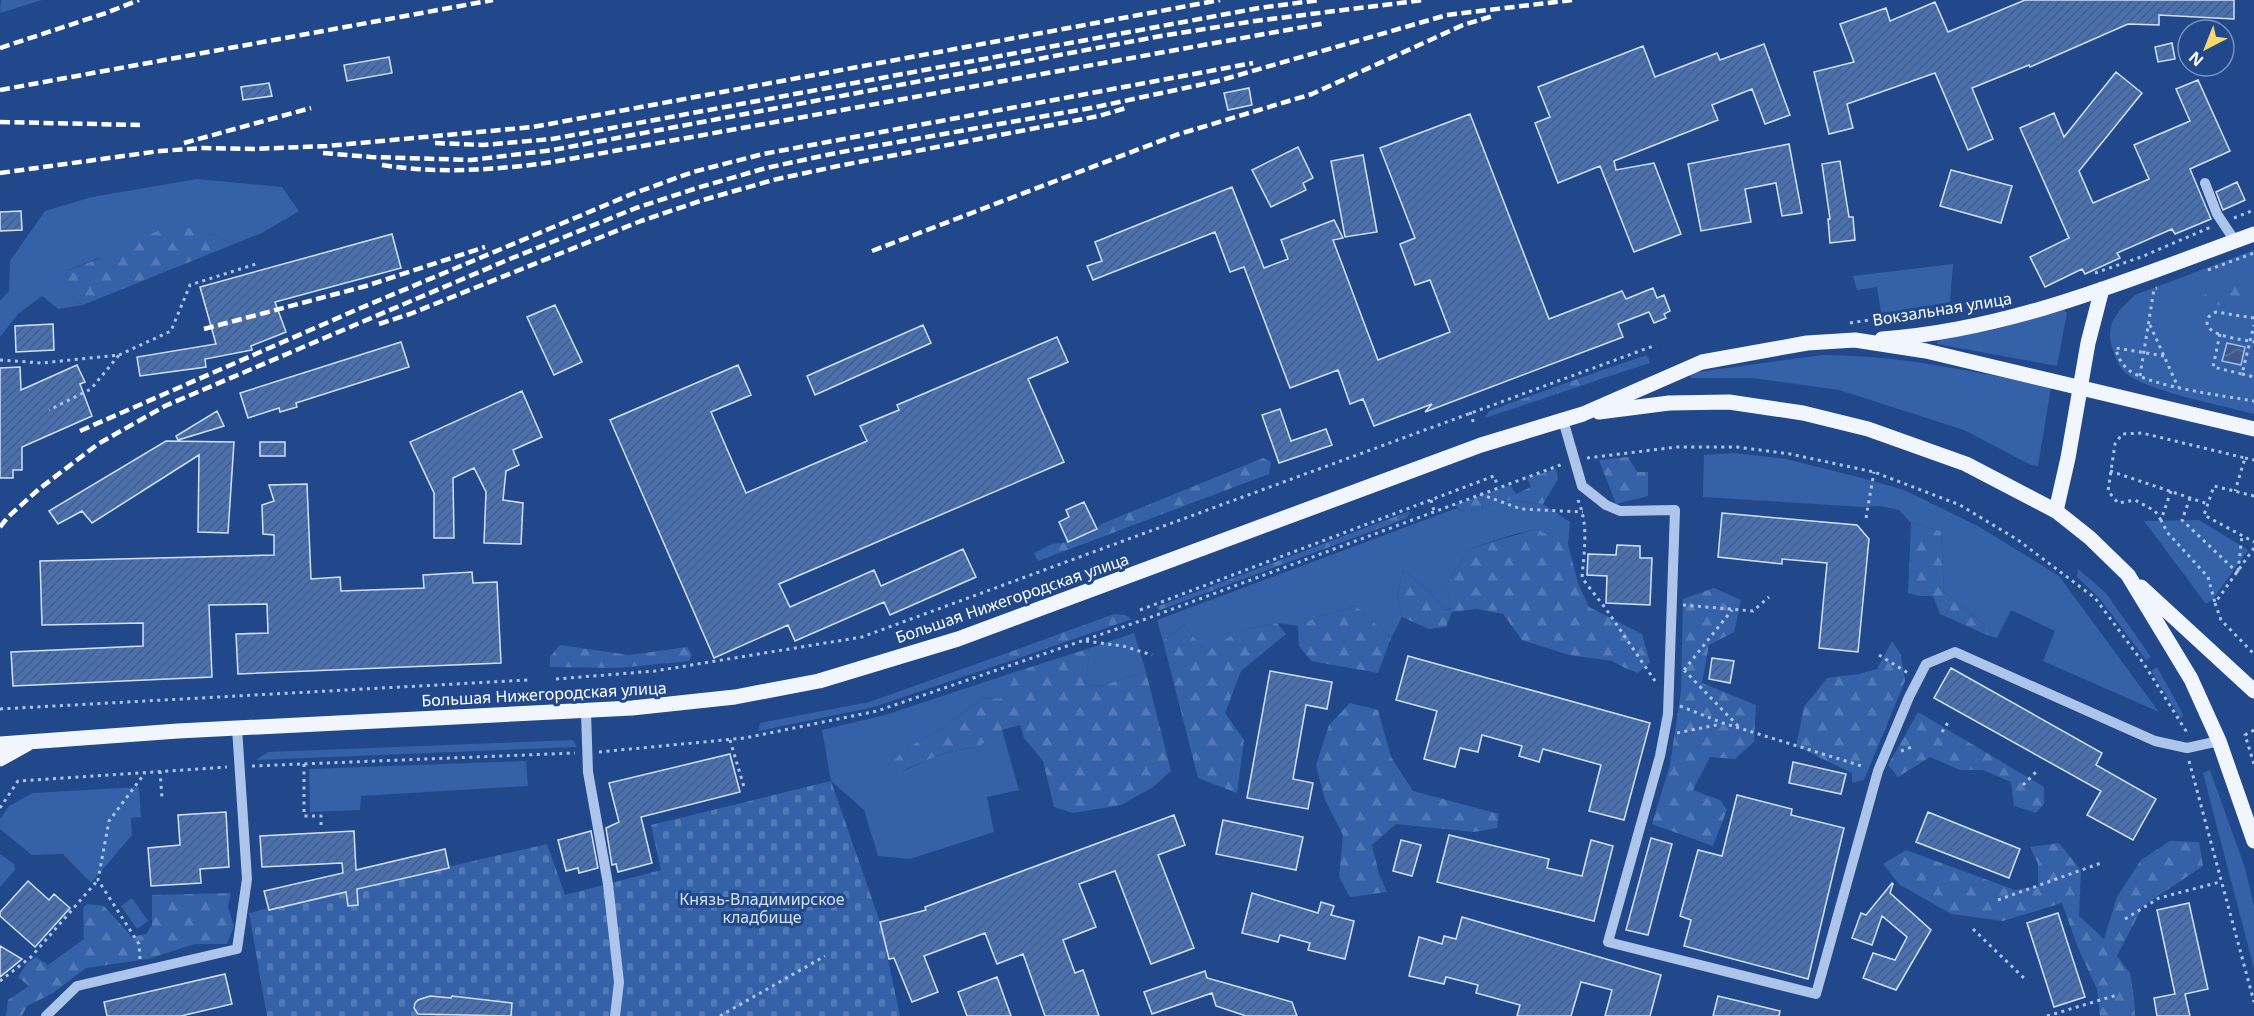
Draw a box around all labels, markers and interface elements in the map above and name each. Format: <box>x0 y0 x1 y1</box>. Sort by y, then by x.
north arrow <box>2176 18 2236 78</box>
text: N <box>2184 47 2208 72</box>
street label: Вокзальная улица <box>1871 287 2013 331</box>
street label: Большая Нижегородская улица <box>892 548 1132 648</box>
street label: Большая Нижегородская улица <box>421 677 667 711</box>
park label: Князь-Владимирское кладбище <box>679 888 845 928</box>

